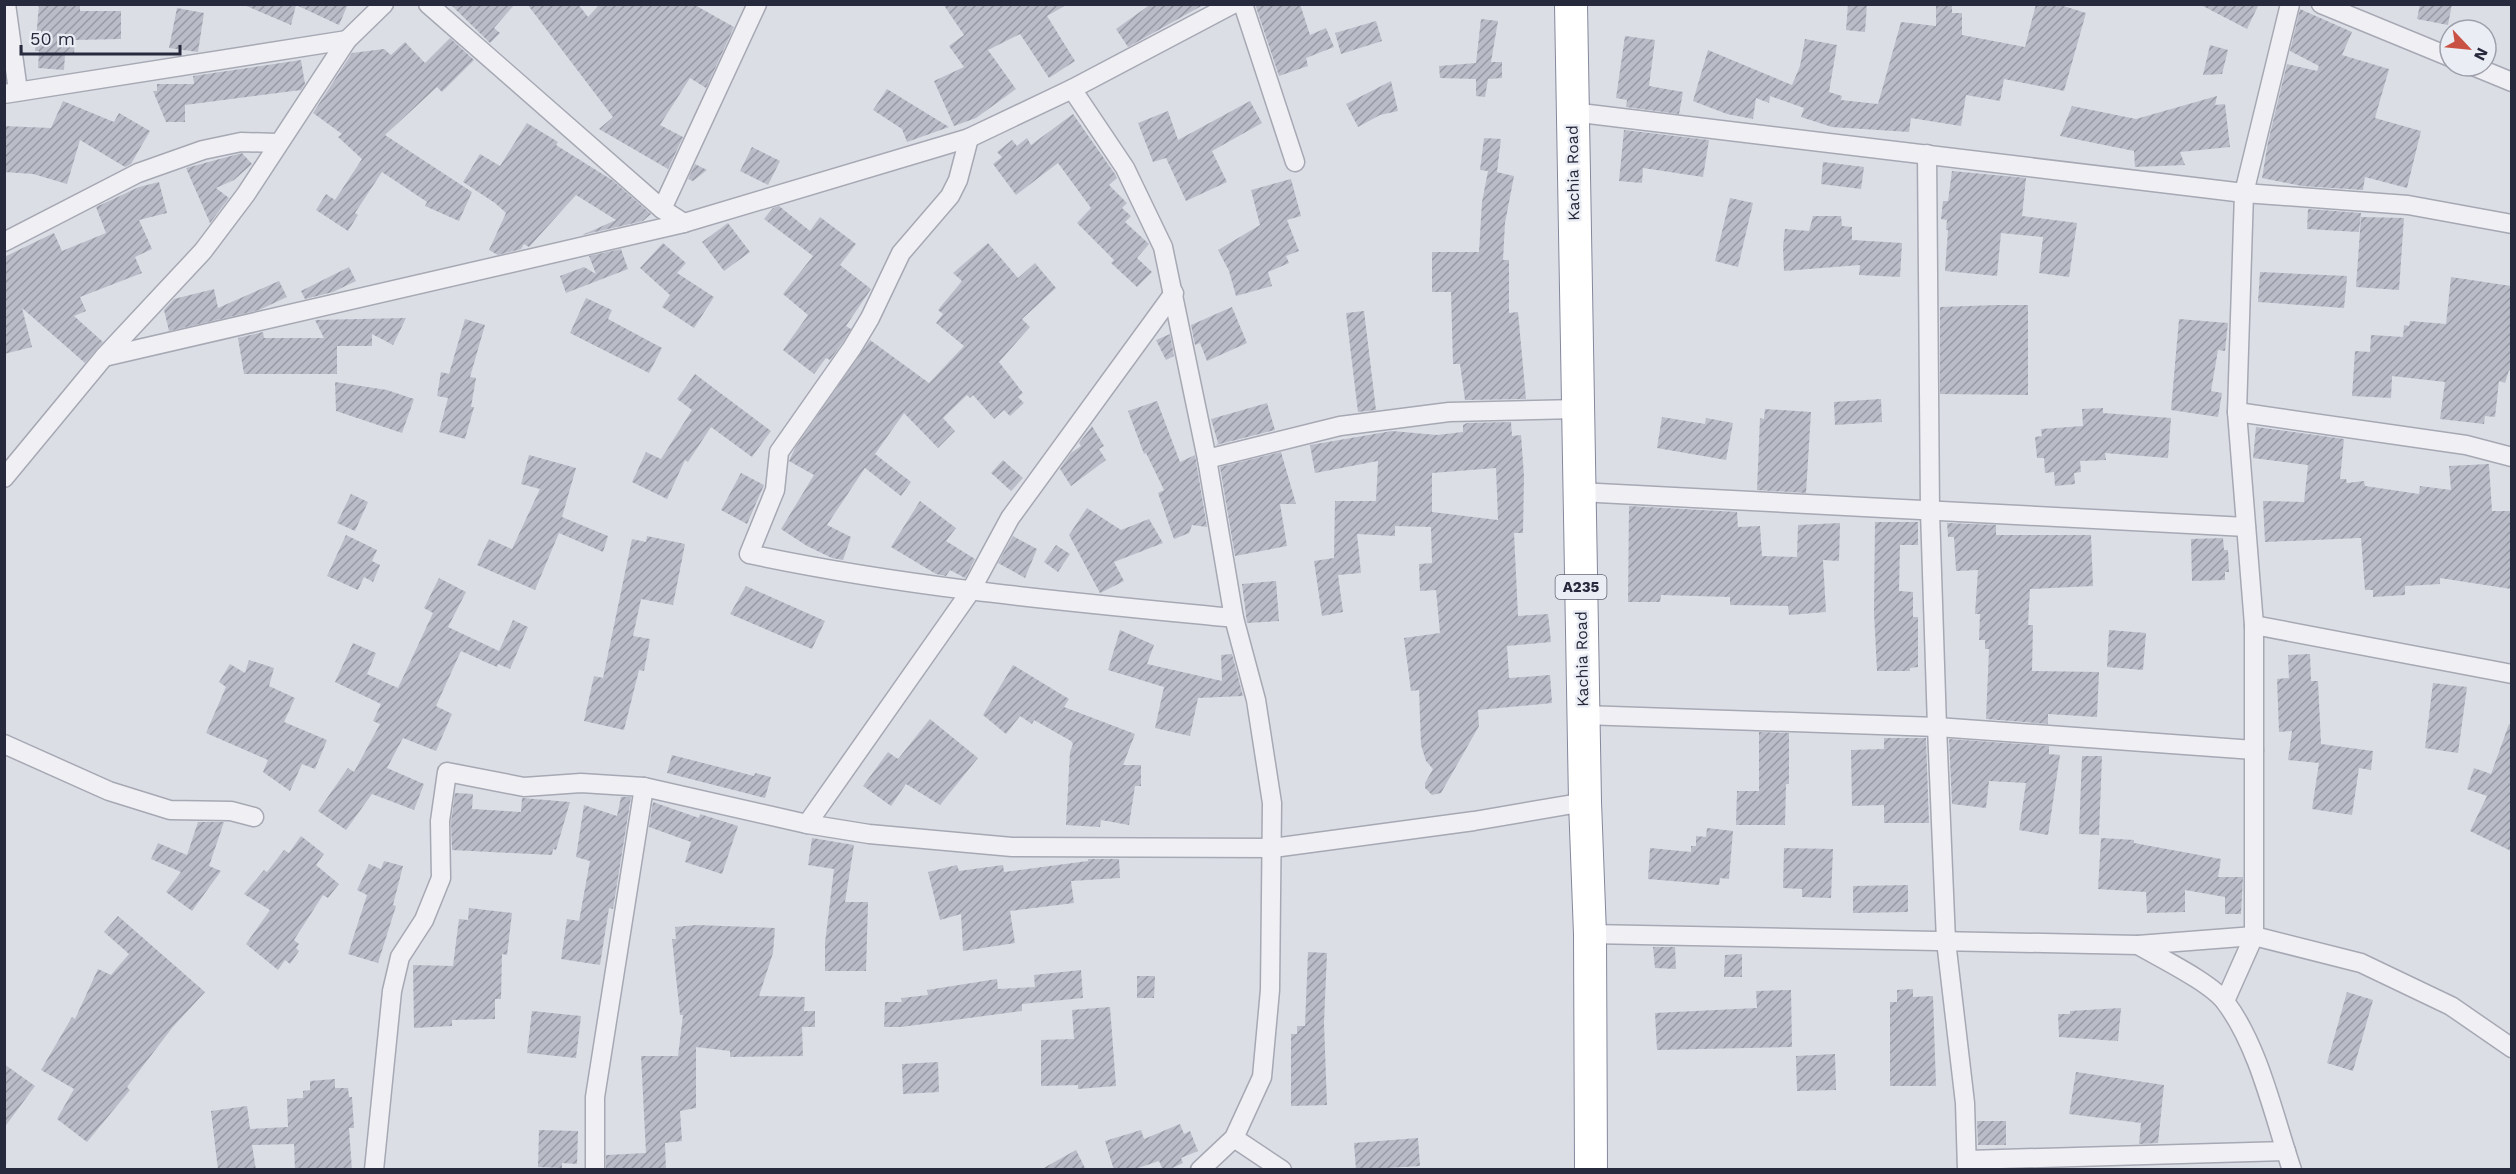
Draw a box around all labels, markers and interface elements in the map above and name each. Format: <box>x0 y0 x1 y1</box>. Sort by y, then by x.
scale bar <box>21 18 180 56</box>
north arrow <box>2438 18 2498 78</box>
text: 50 m <box>30 28 75 49</box>
text: N <box>2470 45 2492 64</box>
street label: Kachia Road <box>1563 125 1583 221</box>
road number: A235 <box>1556 575 1606 599</box>
street label: Kachia Road <box>1572 611 1592 707</box>

